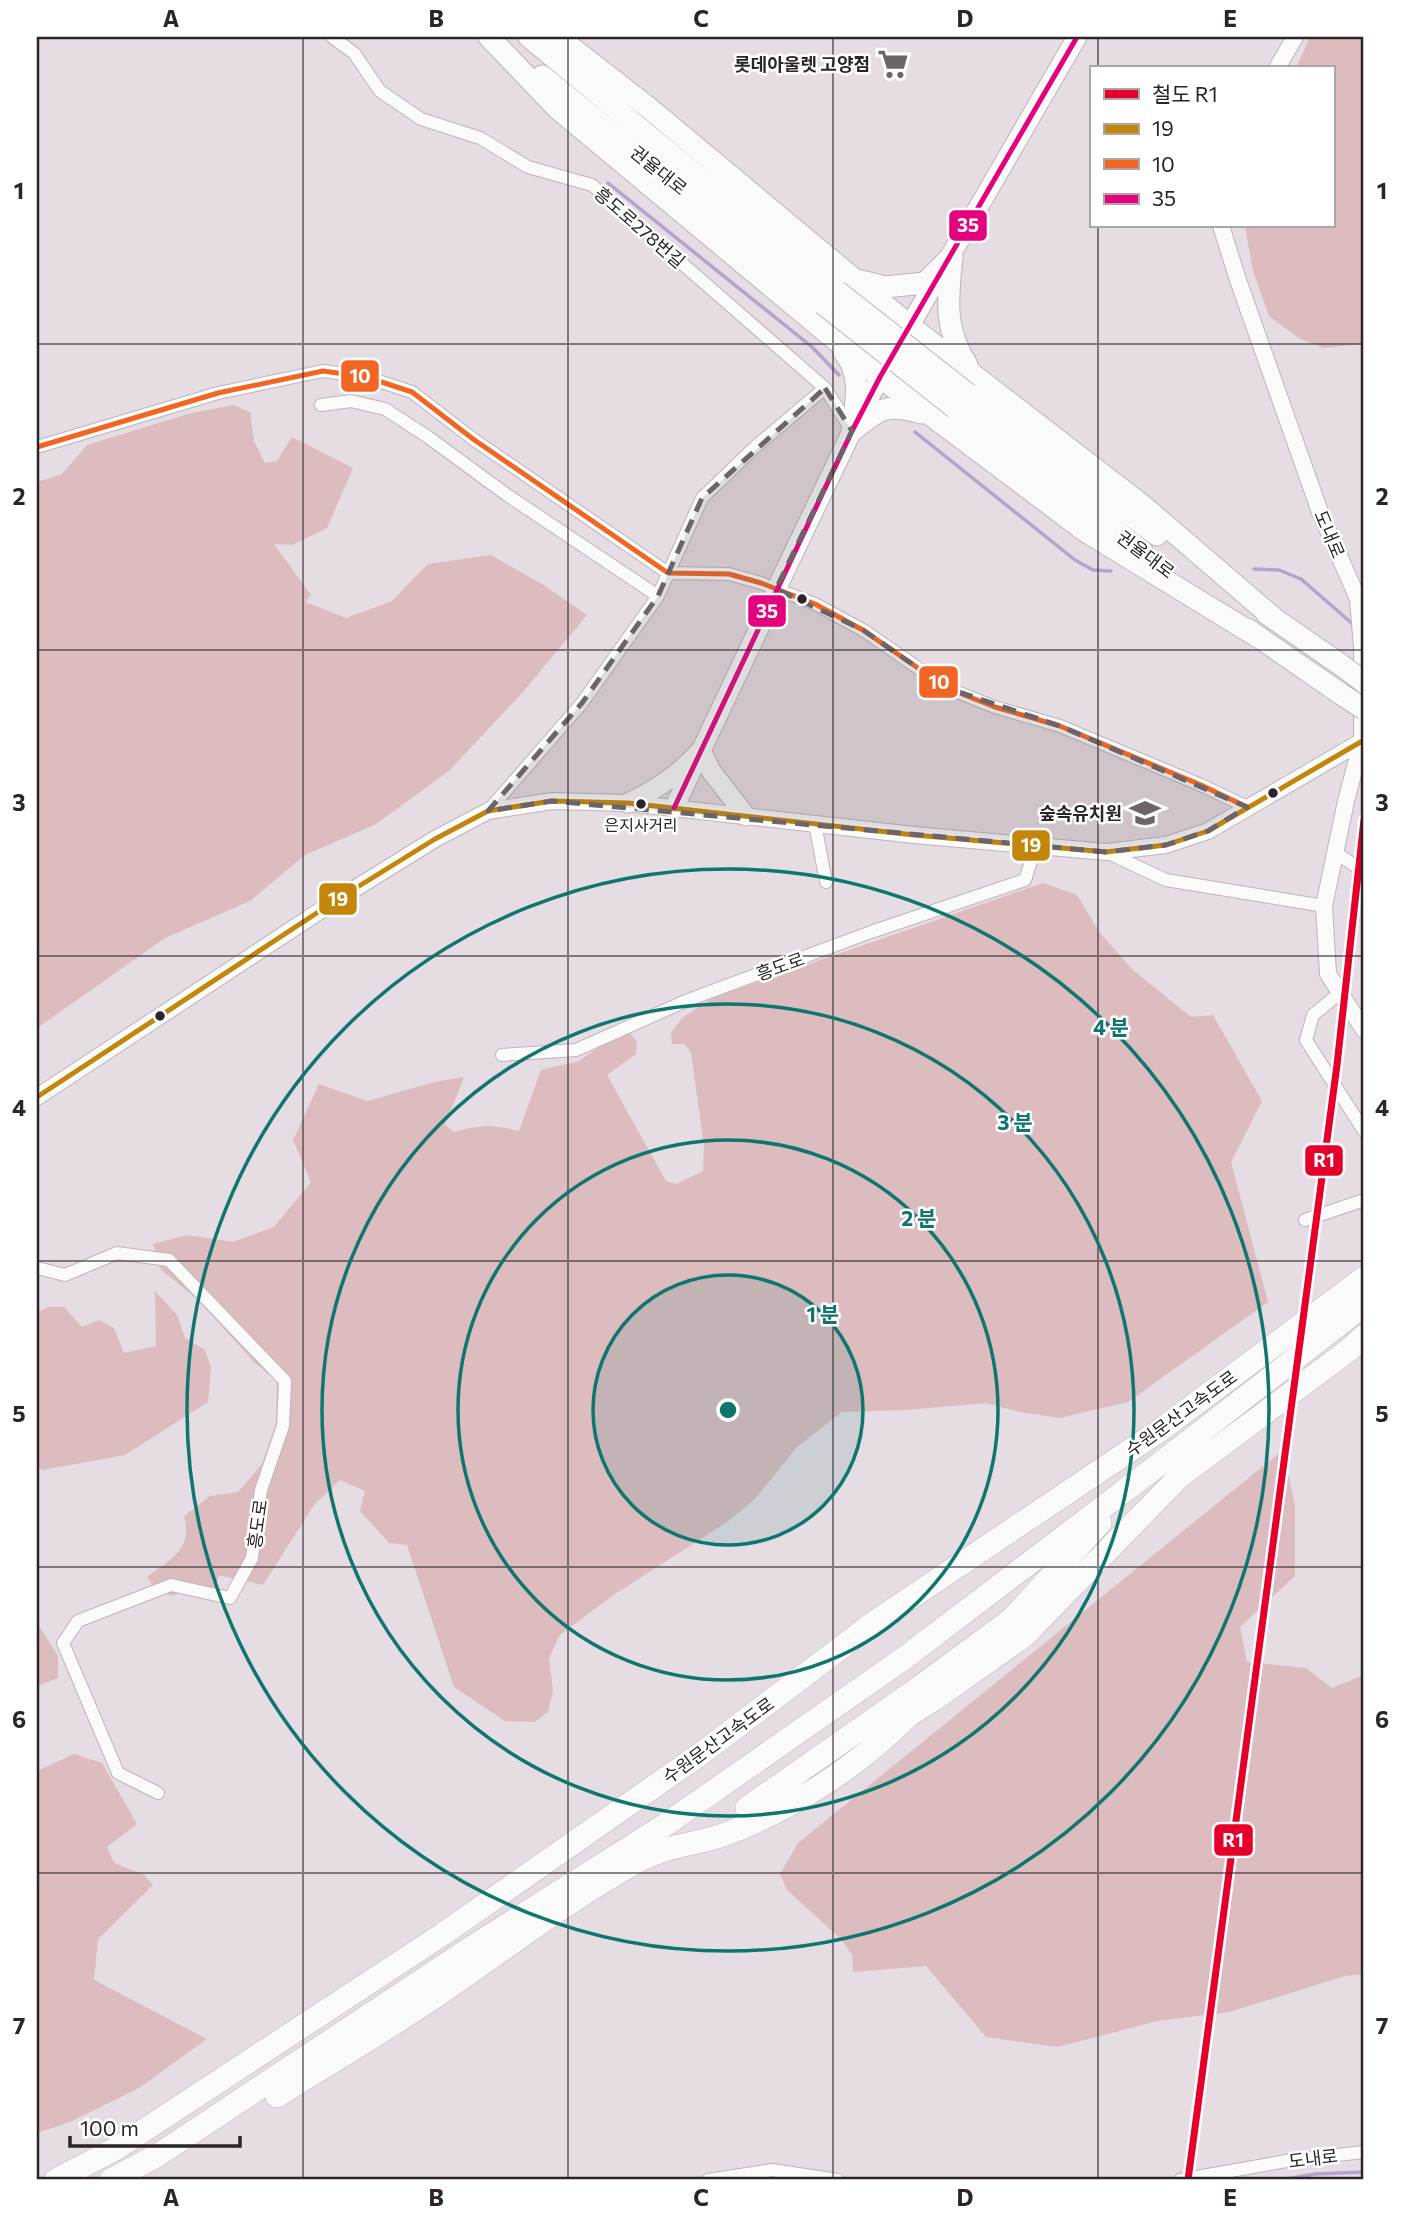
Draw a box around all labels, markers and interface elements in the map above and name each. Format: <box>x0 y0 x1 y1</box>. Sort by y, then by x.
text: A <box>163 4 180 32</box>
text: B <box>428 4 444 32</box>
text: C <box>693 4 709 32</box>
text: D <box>957 4 974 32</box>
text: E <box>1223 4 1237 32</box>
supermarket icon: 롯데아울렛 고양점 <box>876 47 910 81</box>
place label: 롯데아울렛 고양점 <box>734 53 870 75</box>
legend <box>1090 66 1334 228</box>
text: 철도 R1 <box>1152 81 1218 106</box>
text: 19 <box>1152 115 1174 140</box>
street label: 권율대로 <box>626 141 692 199</box>
text: 10 <box>1152 151 1175 176</box>
text: 1 <box>14 176 24 204</box>
text: 1 <box>1377 176 1387 204</box>
street label: 흥도로278번길 <box>590 182 690 272</box>
text: 35 <box>1152 185 1176 210</box>
line badge: 35 <box>948 209 988 242</box>
text: 35 <box>957 213 979 236</box>
line badge: 10 <box>340 359 380 393</box>
text: 10 <box>349 364 371 387</box>
text: 2 <box>12 482 26 510</box>
text: 2 <box>1375 482 1389 510</box>
street label: 도내로 <box>1310 507 1350 561</box>
street label: 권율대로 <box>1113 525 1179 583</box>
unlabelled marker <box>795 592 809 606</box>
line badge: 35 <box>747 594 787 628</box>
text: 35 <box>756 599 778 622</box>
line badge: 10 <box>918 665 959 699</box>
text: 10 <box>928 670 950 693</box>
unlabelled marker <box>1266 786 1280 800</box>
text: 3 <box>12 788 26 816</box>
text: 3 <box>1375 788 1389 816</box>
school or university icon: 숲속유치원 <box>1128 796 1162 830</box>
marker: 은지사거리 <box>634 797 648 811</box>
place label: 숲속유치원 <box>1039 802 1122 824</box>
place label: 은지사거리 <box>604 815 678 834</box>
line badge: 19 <box>1011 829 1051 862</box>
text: 19 <box>1021 833 1041 856</box>
line badge: 19 <box>318 882 358 916</box>
text: 19 <box>328 887 348 910</box>
street label: 흥도로 <box>753 947 807 985</box>
unlabelled marker <box>153 1009 167 1023</box>
text: 4 분 <box>1093 1014 1129 1039</box>
text: 4 <box>12 1093 26 1121</box>
text: 4 <box>1375 1093 1389 1121</box>
text: 3 분 <box>997 1109 1033 1134</box>
line badge: R1 <box>1304 1144 1344 1177</box>
text: R1 <box>1313 1148 1335 1171</box>
text: 2 분 <box>901 1205 937 1230</box>
text: 1 분 <box>807 1301 839 1326</box>
street label: 수원문산고속도로 <box>1121 1365 1241 1461</box>
centre of rings <box>716 1398 740 1422</box>
text: 5 <box>12 1399 26 1427</box>
text: 5 <box>1375 1399 1389 1427</box>
street label: 흥도로 <box>243 1498 271 1550</box>
street label: 수원문산고속도로 <box>658 1692 778 1788</box>
text: 6 <box>12 1705 26 1733</box>
text: 6 <box>1375 1705 1389 1733</box>
line badge: R1 <box>1213 1823 1254 1857</box>
text: R1 <box>1222 1828 1244 1851</box>
text: 7 <box>13 2011 25 2039</box>
text: 7 <box>1376 2011 1388 2039</box>
scale bar <box>70 2105 240 2149</box>
text: 100 m <box>80 2115 139 2140</box>
street label: 도내로 <box>1287 2144 1339 2172</box>
text: A <box>163 2183 180 2211</box>
text: B <box>428 2183 444 2211</box>
text: C <box>693 2183 709 2211</box>
text: D <box>957 2183 974 2211</box>
text: E <box>1223 2183 1237 2211</box>

